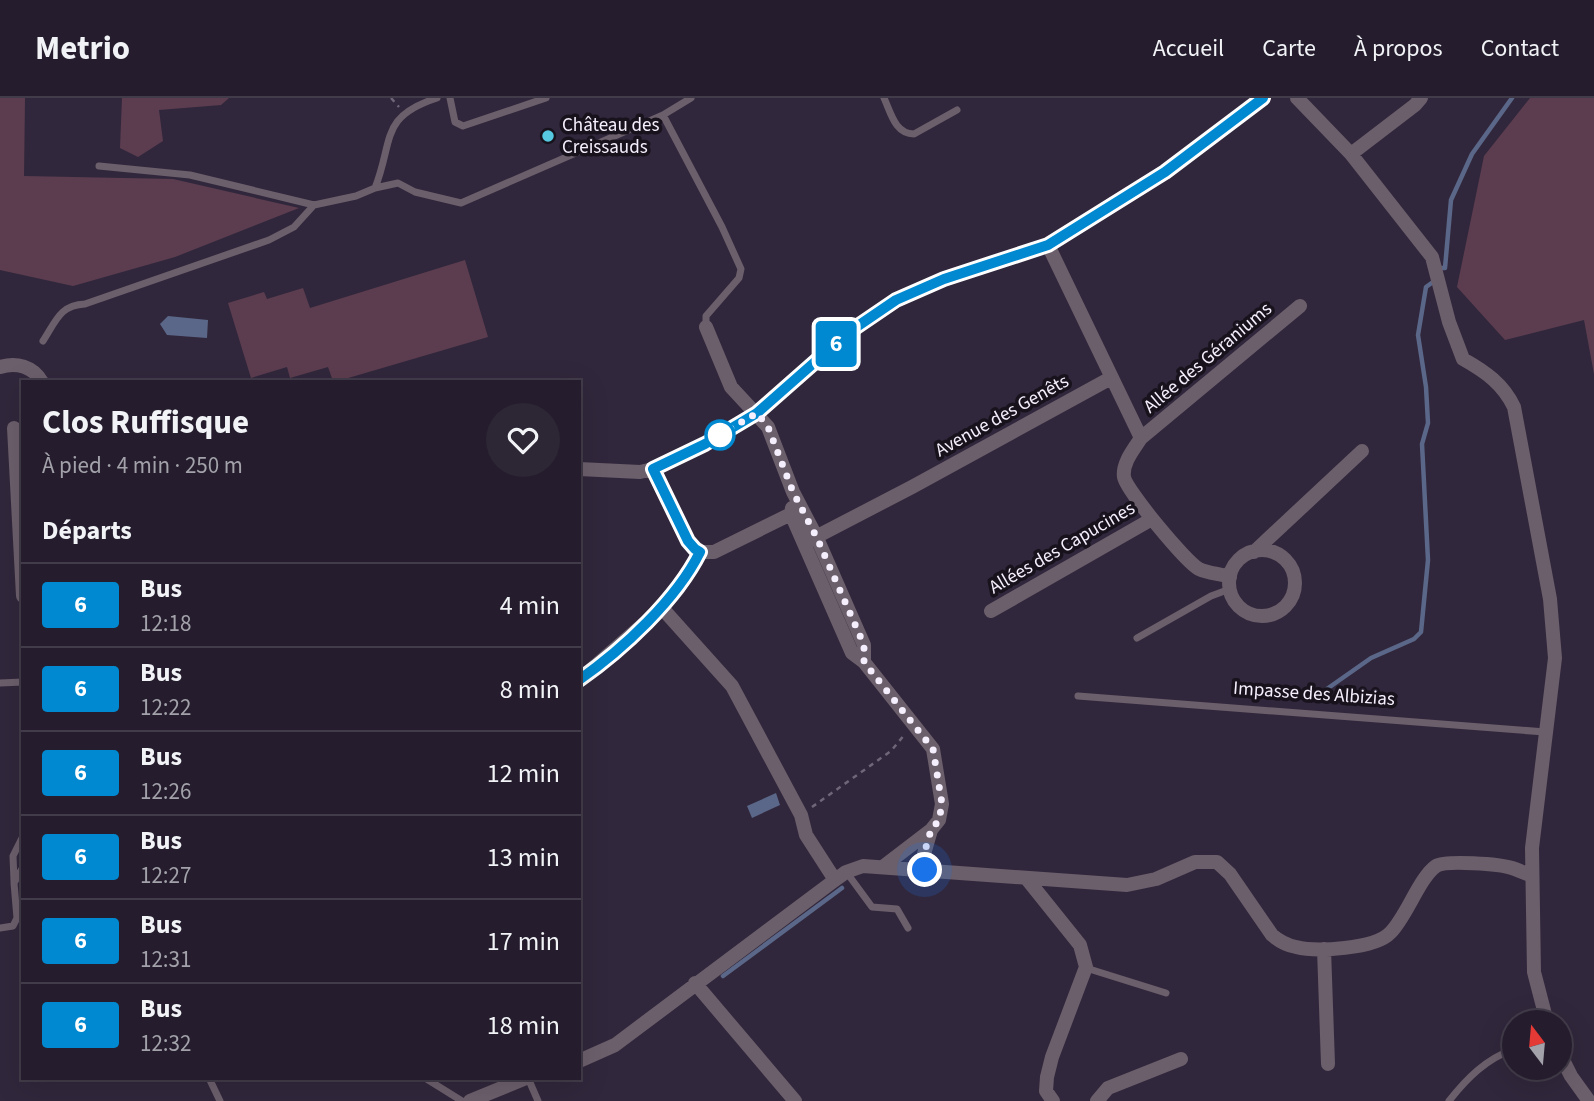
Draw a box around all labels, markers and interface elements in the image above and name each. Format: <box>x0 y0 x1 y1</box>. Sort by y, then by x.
text: Metrio <box>35 25 130 72</box>
text: Accueil <box>1153 31 1224 66</box>
text: Carte <box>1262 31 1316 66</box>
text: À propos <box>1354 31 1443 66</box>
text: Contact <box>1481 31 1559 66</box>
place label: Château des Creissauds <box>562 112 660 161</box>
marker: Château des Creissauds <box>540 128 556 144</box>
street label: Allée des Géraniums <box>1138 296 1278 420</box>
line badge: 6 <box>813 321 859 367</box>
text: 6 <box>830 326 842 361</box>
street label: Avenue des Genêts <box>930 368 1074 464</box>
text: Clos Ruffisque <box>42 399 249 446</box>
button: heart <box>486 403 560 477</box>
unlabelled marker <box>705 420 735 450</box>
text: À pied · 4 min · 250 m <box>42 449 243 482</box>
street label: Allées des Capucines <box>984 495 1140 601</box>
text: Départs <box>42 512 132 549</box>
text: Bus <box>140 570 182 607</box>
text: 6 <box>74 587 87 622</box>
text: 4 min <box>500 587 560 624</box>
text: 12:18 <box>140 607 191 640</box>
text: Bus <box>140 654 182 691</box>
text: 6 <box>74 671 87 706</box>
text: 8 min <box>500 671 560 708</box>
street label: Impasse des Albizias <box>1232 675 1396 713</box>
text: 12:22 <box>140 691 191 724</box>
text: Bus <box>140 738 182 775</box>
text: 6 <box>74 755 87 790</box>
text: 12 min <box>487 755 560 792</box>
text: 12:26 <box>140 775 191 808</box>
text: Bus <box>140 822 182 859</box>
text: 6 <box>74 839 87 874</box>
text: 13 min <box>487 839 560 876</box>
your location <box>907 852 942 887</box>
text: 12:27 <box>140 859 191 892</box>
text: Bus <box>140 906 182 943</box>
text: 6 <box>74 923 87 958</box>
text: 17 min <box>487 923 560 960</box>
text: 12:31 <box>140 943 191 976</box>
text: Bus <box>140 990 182 1027</box>
text: 6 <box>74 1007 87 1042</box>
text: 18 min <box>487 1007 560 1044</box>
north arrow <box>1502 1010 1572 1080</box>
map controls <box>1502 1010 1572 1080</box>
text: 12:32 <box>140 1027 191 1060</box>

